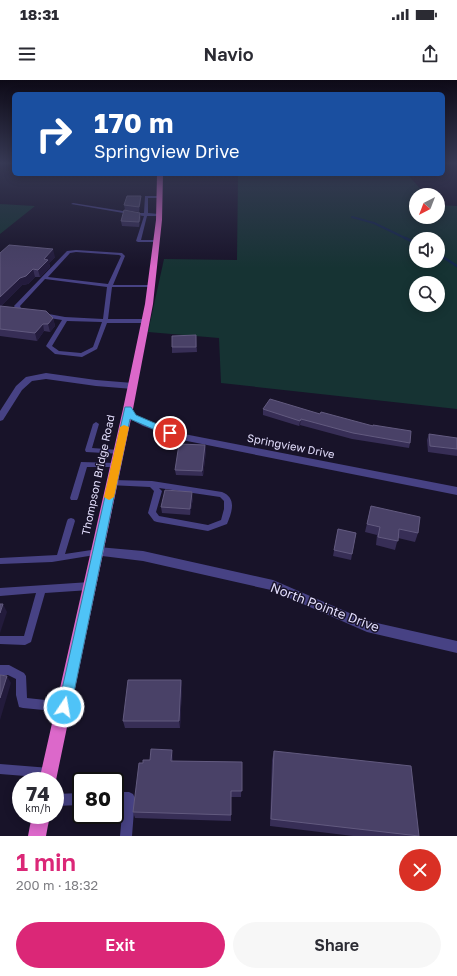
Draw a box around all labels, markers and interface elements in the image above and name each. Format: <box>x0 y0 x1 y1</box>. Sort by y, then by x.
text: 18:31 <box>20 5 59 23</box>
icon: menu <box>16 43 38 65</box>
text: Navio <box>204 43 253 65</box>
icon: share <box>419 43 441 65</box>
text: 170 m <box>94 106 173 139</box>
icon: right <box>28 108 80 160</box>
text: Springview Drive <box>94 140 239 162</box>
north arrow <box>409 188 445 224</box>
map controls <box>409 188 445 312</box>
button: sound <box>409 232 445 268</box>
button: search <box>409 276 445 312</box>
street label: Thompson Bridge Road <box>78 413 117 536</box>
pin <box>153 416 187 450</box>
icon: arrive <box>159 422 181 444</box>
street label: Springview Drive <box>246 431 336 460</box>
street label: North Pointe Drive <box>268 579 382 635</box>
position arrow <box>43 686 85 728</box>
speed limit sign: 80 <box>72 772 124 824</box>
text: 74 <box>26 781 50 805</box>
text: km/h <box>25 802 51 814</box>
text: 1 min <box>16 847 76 876</box>
button: close <box>399 849 441 891</box>
text: 200 m · 18:32 <box>16 877 98 893</box>
button: Exit <box>16 922 225 968</box>
button: Share <box>233 922 441 968</box>

